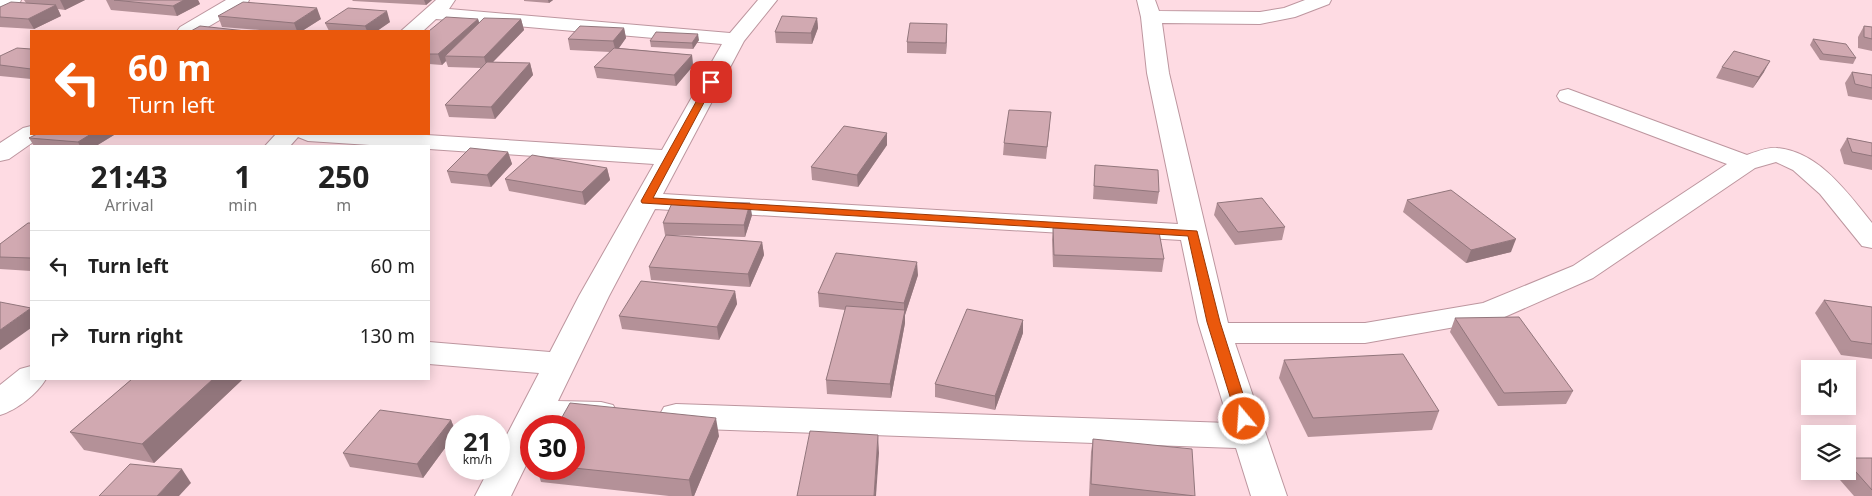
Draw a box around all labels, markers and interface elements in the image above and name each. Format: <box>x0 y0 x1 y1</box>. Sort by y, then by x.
text: 60 m <box>128 44 211 91</box>
icon: left <box>45 50 110 115</box>
pin <box>690 61 732 103</box>
icon: arrive <box>697 68 725 96</box>
text: Turn left <box>128 89 215 119</box>
text: 21:43 <box>91 156 168 197</box>
text: 1 <box>234 156 251 197</box>
text: 250 <box>318 156 369 197</box>
text: Arrival <box>105 194 154 216</box>
text: min <box>228 194 257 216</box>
text: m <box>336 194 351 216</box>
icon: left <box>45 252 73 280</box>
text: Turn left <box>88 253 169 279</box>
text: 60 m <box>371 253 415 279</box>
icon: right <box>45 322 73 350</box>
text: Turn right <box>88 323 183 349</box>
text: 130 m <box>360 323 415 349</box>
map controls <box>1801 360 1856 480</box>
button: sound <box>1801 360 1856 415</box>
position arrow <box>1217 392 1269 444</box>
speed limit sign: 30 <box>520 415 585 480</box>
text: 21 <box>463 424 492 458</box>
button: layers <box>1801 425 1856 480</box>
text: km/h <box>463 451 492 468</box>

